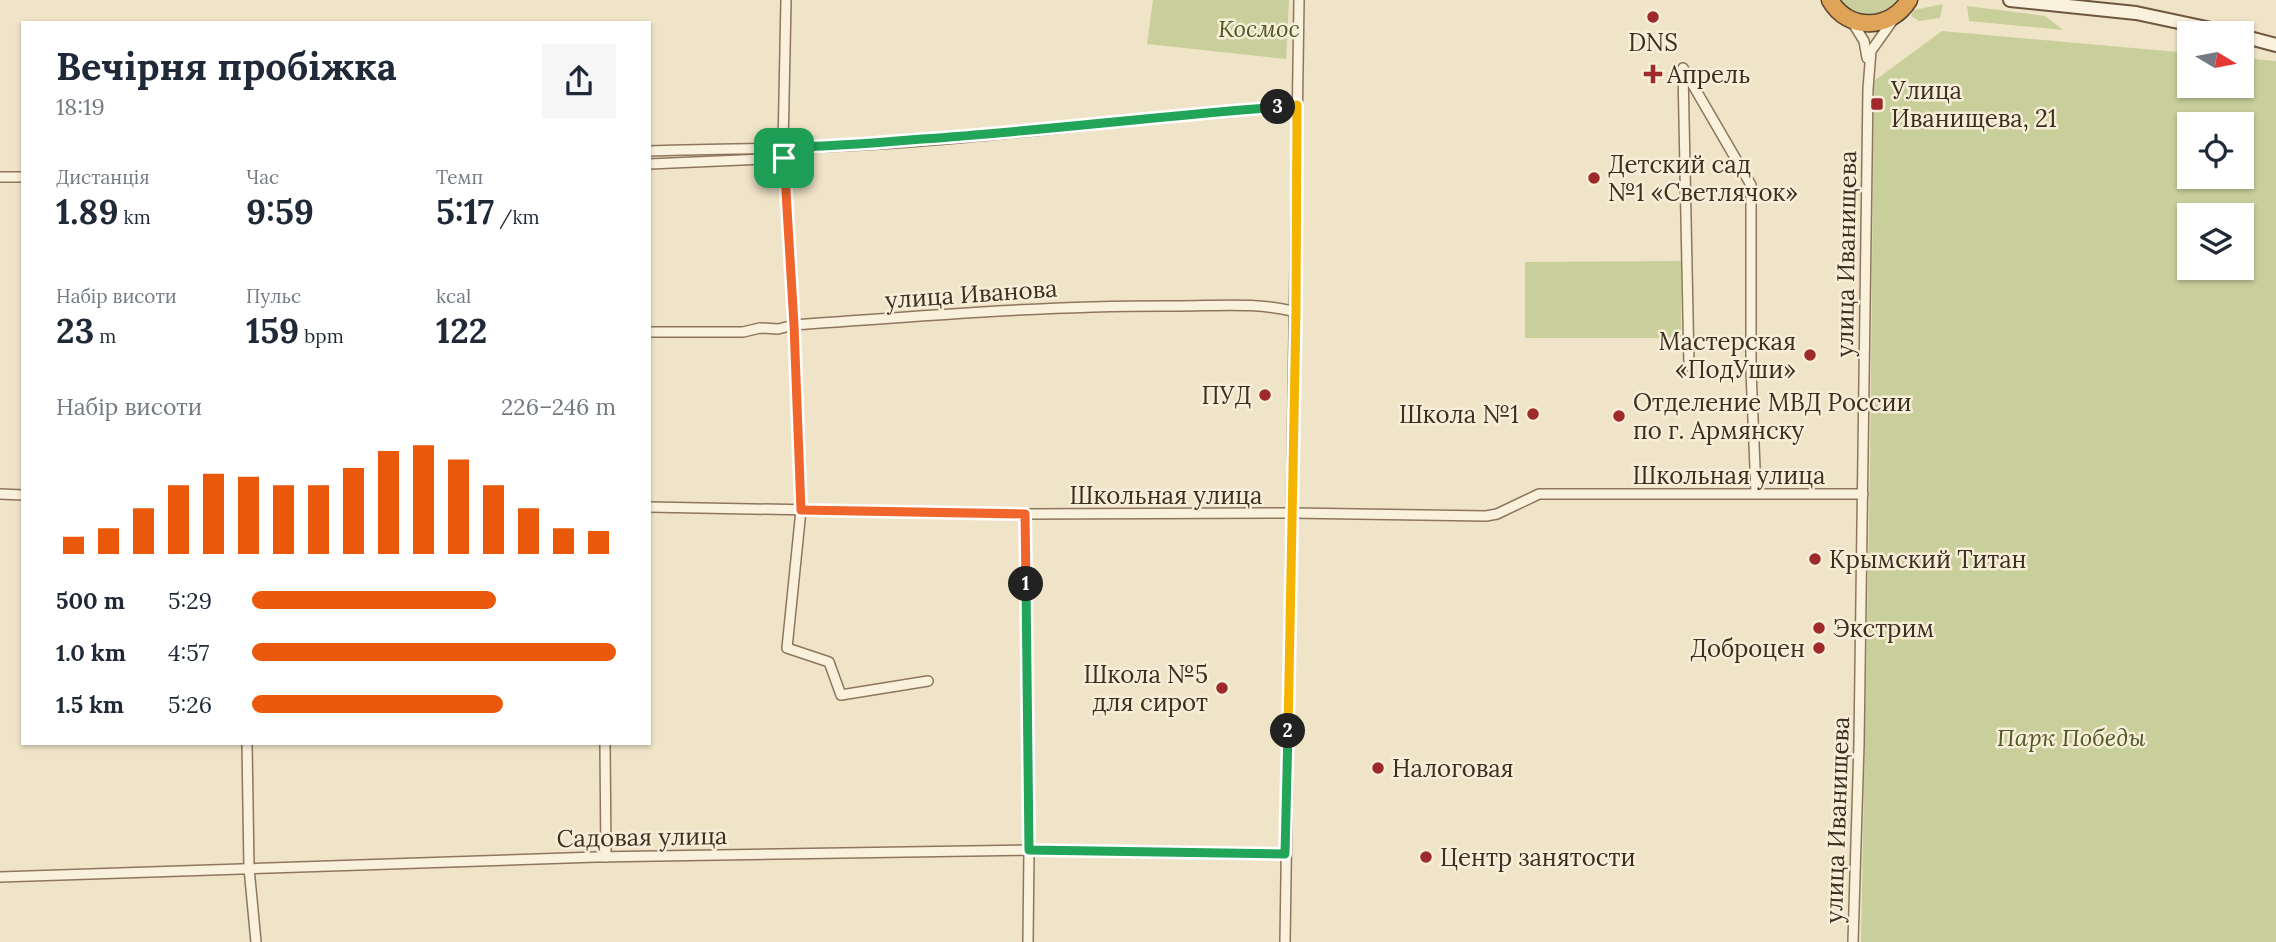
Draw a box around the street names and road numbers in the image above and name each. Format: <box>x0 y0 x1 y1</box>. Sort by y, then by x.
street label: улица Иванищева <box>1829 150 1863 358</box>
street label: улица Иванова <box>884 273 1058 315</box>
street label: Школьная улица <box>1633 460 1825 491</box>
street label: Школьная улица <box>1070 480 1262 511</box>
street label: улица Иванищева <box>1818 716 1856 924</box>
street label: Садовая улица <box>556 820 728 854</box>

